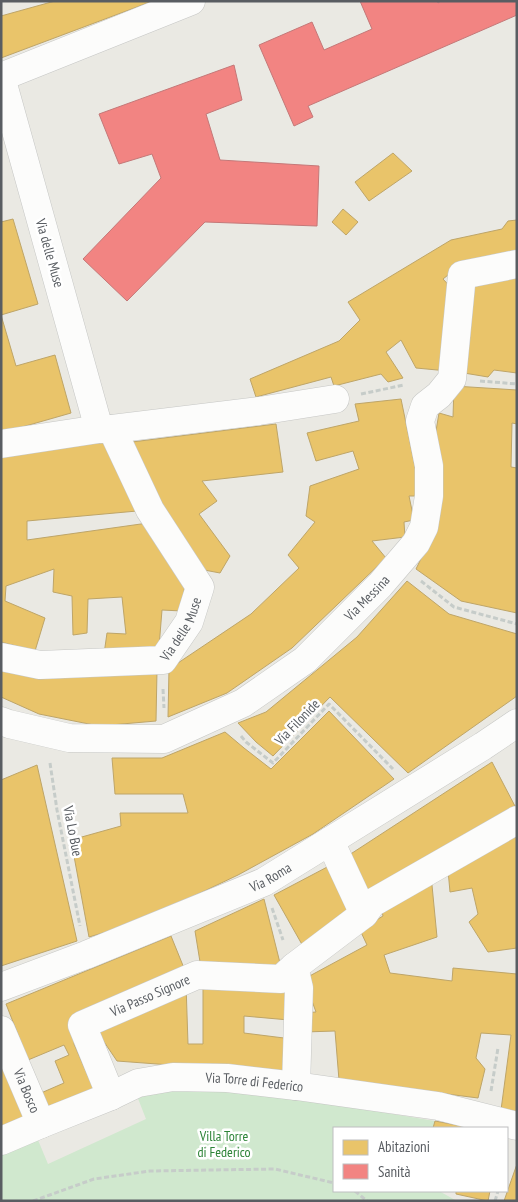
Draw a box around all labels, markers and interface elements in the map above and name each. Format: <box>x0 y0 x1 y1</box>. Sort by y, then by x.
street label: Via delle Muse <box>31 216 68 290</box>
street label: Via Messina <box>340 572 393 625</box>
street label: Via delle Muse <box>155 595 205 665</box>
street label: Via Filonide <box>270 695 324 750</box>
street label: Via Lo Bue <box>59 803 87 858</box>
street label: Via Roma <box>246 858 295 896</box>
street label: Via Passo Signore <box>107 970 193 1021</box>
street label: Via Bosco <box>9 1065 44 1116</box>
street label: Via Torre di Federico <box>204 1069 305 1096</box>
park label: Villa Torre di Federico <box>197 1127 251 1161</box>
legend <box>333 1127 508 1192</box>
text: Abitazioni <box>378 1137 430 1156</box>
text: Sanità <box>378 1162 410 1181</box>

